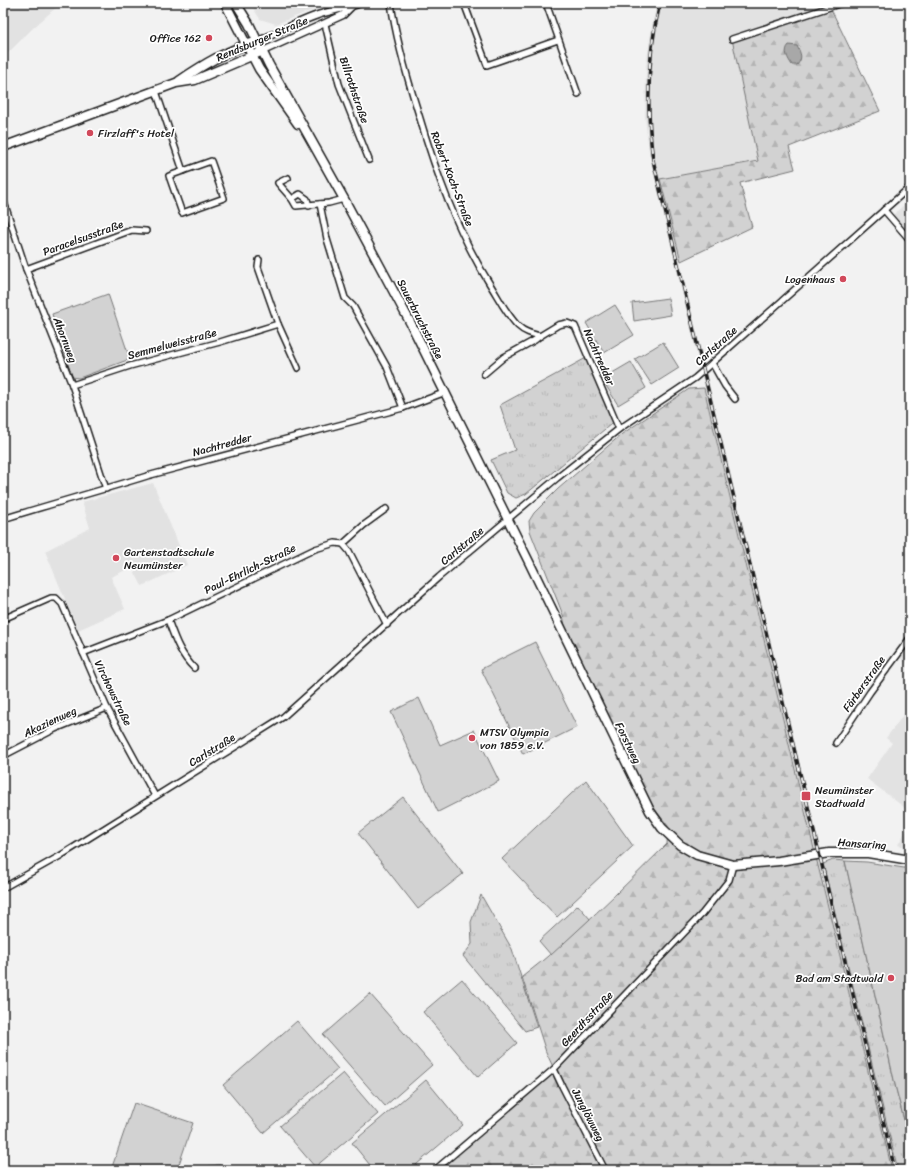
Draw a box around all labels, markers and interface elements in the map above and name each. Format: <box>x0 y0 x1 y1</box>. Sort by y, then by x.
street label: Rendsburger Straße <box>213 11 311 67</box>
place label: Office 162 <box>150 29 202 48</box>
marker: Office 162 <box>204 33 214 43</box>
street label: Billrothstraße <box>334 54 374 126</box>
place label: Firzlaff's Hotel <box>98 124 175 143</box>
marker: Firzlaff's Hotel <box>85 128 95 138</box>
street label: Robert-Koch-Straße <box>425 129 479 230</box>
street label: Paracelsusstraße <box>40 214 127 261</box>
place label: Logenhaus <box>785 270 836 289</box>
marker: Logenhaus <box>838 274 848 284</box>
street label: Sauerbruchstraße <box>392 276 449 363</box>
street label: Ahornweg <box>47 313 83 366</box>
street label: Carlstraße <box>690 321 742 371</box>
street label: Semmelweisstraße <box>125 323 219 365</box>
street label: Nachtredder <box>578 326 621 390</box>
street label: Nachtredder <box>190 428 255 462</box>
street label: Carlstraße <box>436 521 489 570</box>
street label: Paul-Ehrlich-Straße <box>201 538 300 600</box>
place label: Gartenstadtschule Neumünster <box>124 543 215 575</box>
marker: Gartenstadtschule Neumünster <box>111 553 121 563</box>
street label: Färberstraße <box>838 651 891 716</box>
street label: Virchowstraße <box>89 657 137 730</box>
street label: Akazienweg <box>19 701 80 743</box>
street label: Forstweg <box>610 719 646 768</box>
place label: MTSV Olympia von 1859 e.V. <box>480 723 549 755</box>
street label: Carlstraße <box>185 728 240 772</box>
marker: MTSV Olympia von 1859 e.V. <box>467 733 477 743</box>
place label: Neumünster Stadtwald <box>815 781 875 813</box>
marker: Neumünster Stadtwald <box>800 790 812 802</box>
street label: Hansaring <box>837 833 887 855</box>
place label: Bad am Stadtwald <box>796 969 884 988</box>
marker: Bad am Stadtwald <box>886 973 896 983</box>
street label: Geerdtsstraße <box>556 986 618 1051</box>
street label: Junglöwweg <box>566 1084 610 1145</box>

